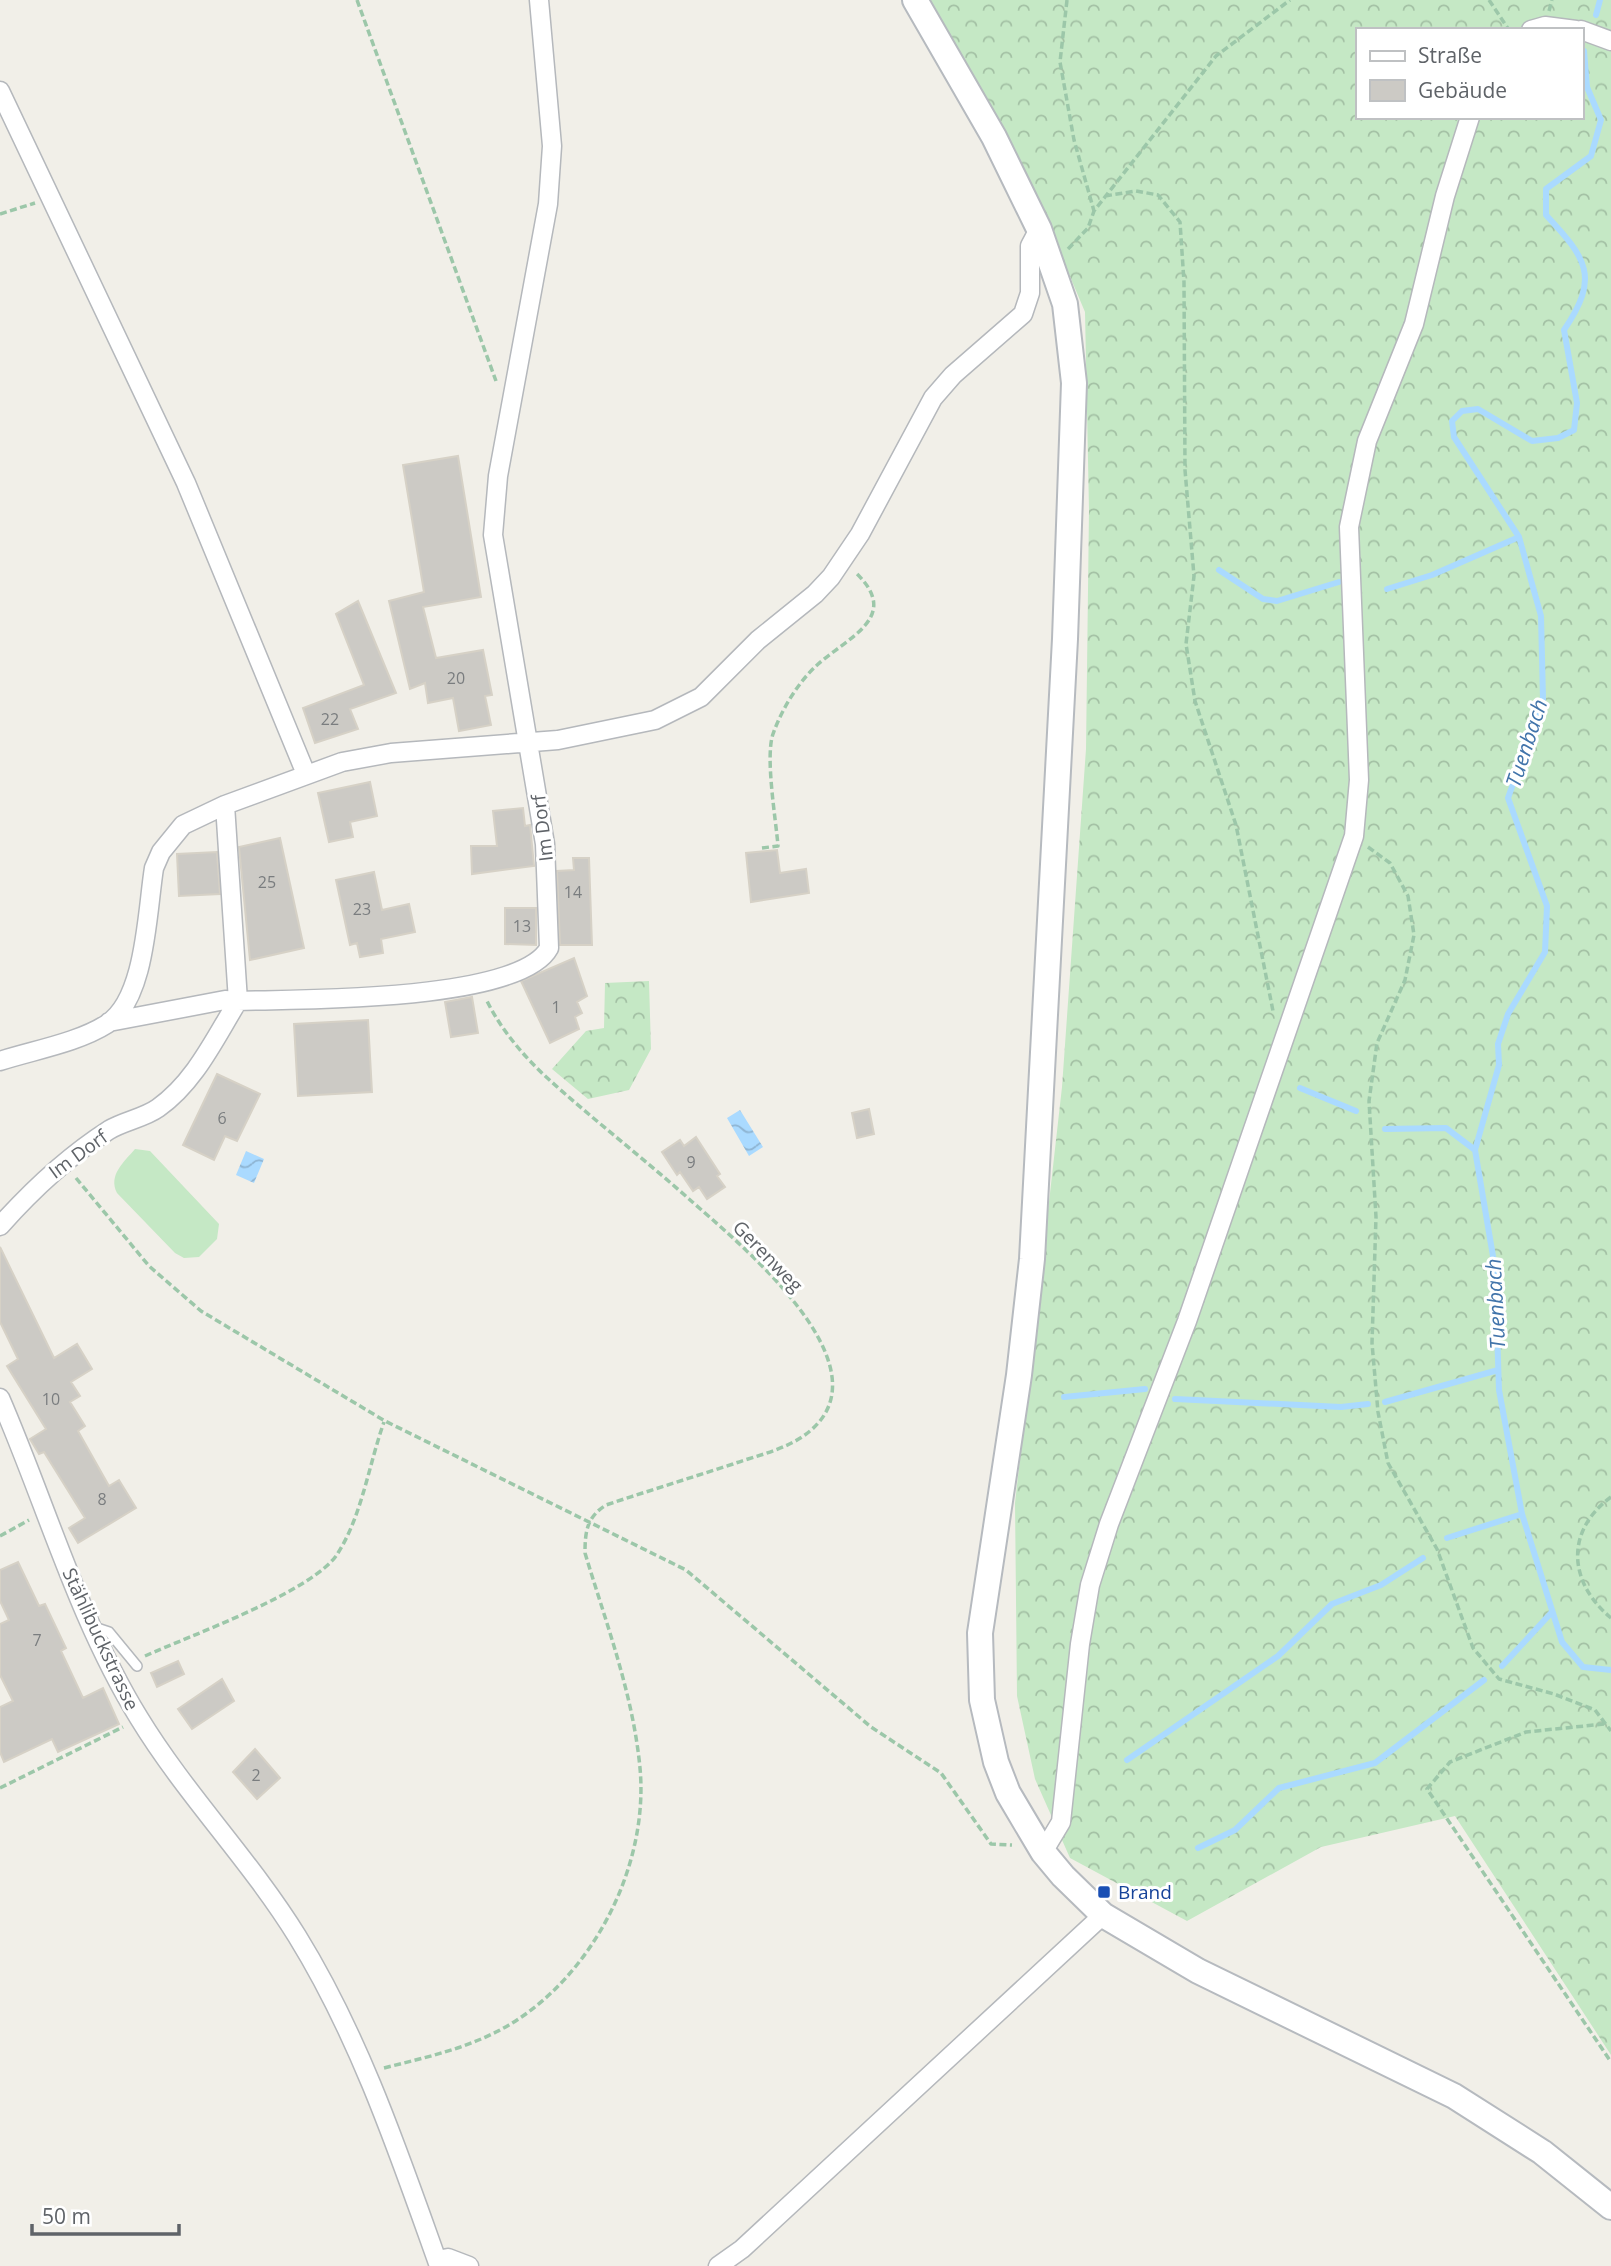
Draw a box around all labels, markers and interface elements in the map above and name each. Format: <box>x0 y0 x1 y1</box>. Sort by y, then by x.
legend <box>1356 28 1583 119</box>
text: Straße <box>1418 41 1482 69</box>
text: Gebäude <box>1418 76 1507 104</box>
house number: 20 <box>447 667 465 689</box>
water label: Tuenbach <box>1499 696 1553 790</box>
house number: 22 <box>321 708 339 730</box>
street label: Im Dorf <box>525 791 559 863</box>
house number: 25 <box>258 871 276 893</box>
house number: 14 <box>564 881 582 903</box>
house number: 23 <box>353 898 371 920</box>
house number: 13 <box>513 915 531 937</box>
house number: 1 <box>551 996 561 1018</box>
house number: 6 <box>217 1107 227 1129</box>
street label: Im Dorf <box>43 1123 114 1184</box>
house number: 9 <box>686 1151 696 1173</box>
street label: Gerenweg <box>727 1214 809 1298</box>
water label: Tuenbach <box>1479 1258 1511 1350</box>
house number: 10 <box>42 1388 60 1410</box>
house number: 8 <box>97 1488 107 1510</box>
street label: Stählibuckstrasse <box>57 1564 145 1714</box>
house number: 7 <box>32 1629 42 1651</box>
house number: 2 <box>251 1764 261 1786</box>
place label: Brand <box>1118 1879 1172 1905</box>
marker: Brand <box>1096 1884 1112 1900</box>
scale bar <box>32 2192 178 2236</box>
text: 50 m <box>42 2202 91 2230</box>

